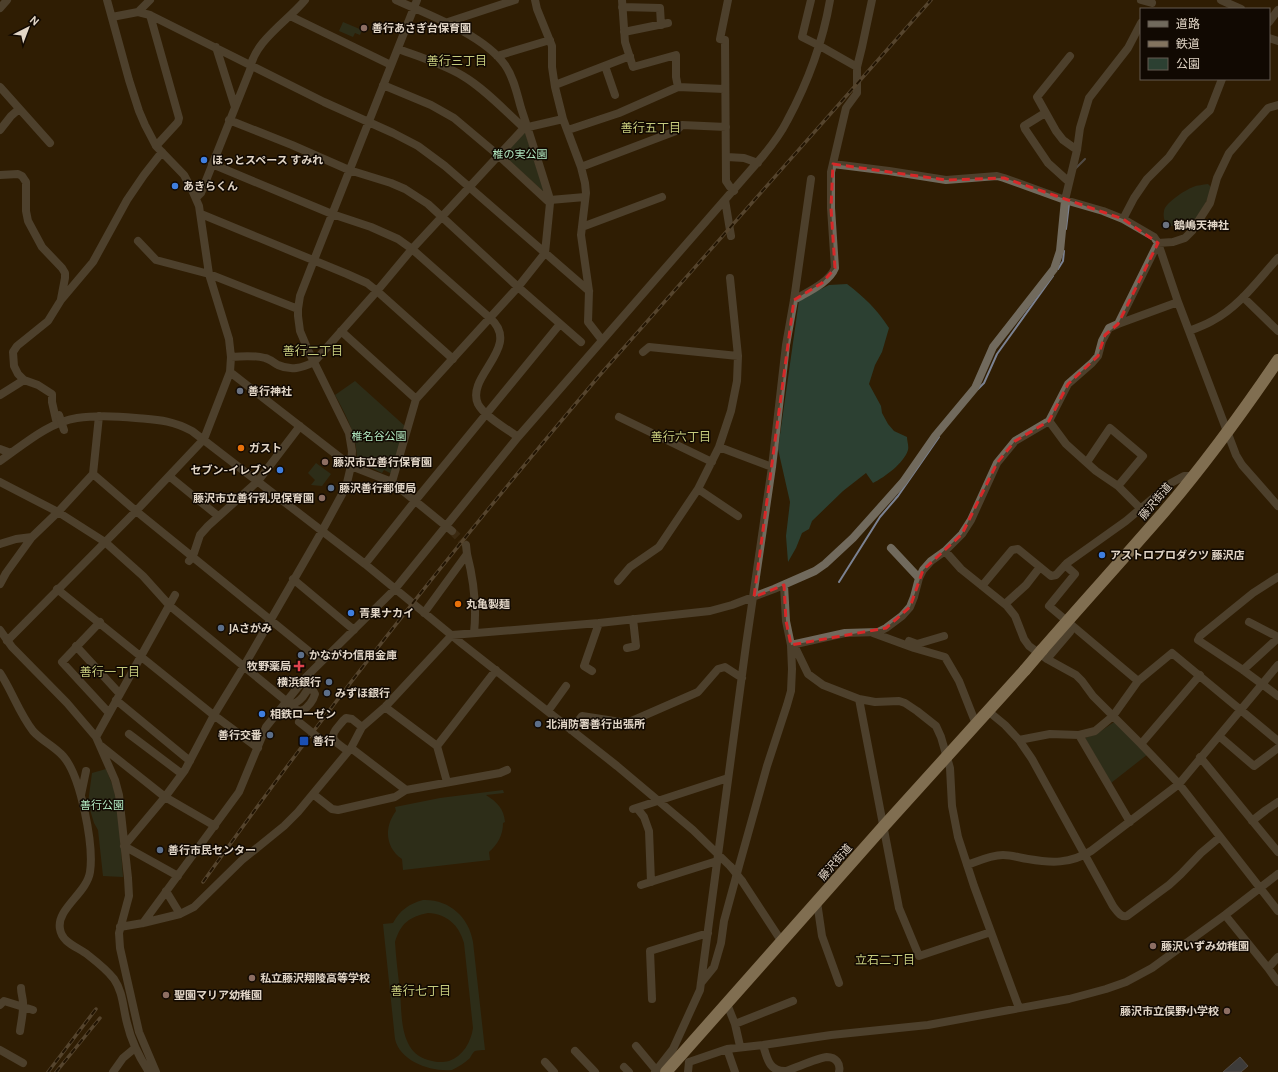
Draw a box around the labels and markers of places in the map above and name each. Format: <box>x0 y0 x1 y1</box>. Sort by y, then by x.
place label: 善行あさぎ台保育園 <box>372 21 471 35</box>
marker: 善行あさぎ台保育園 <box>359 23 369 33</box>
place label: ほっとスペース すみれ <box>212 153 323 167</box>
marker: ほっとスペース すみれ <box>199 155 209 165</box>
place label: あきらくん <box>183 179 238 193</box>
marker: あきらくん <box>170 181 180 191</box>
place label: 鶴嶋天神社 <box>1173 218 1229 232</box>
marker: 鶴嶋天神社 <box>1161 220 1171 230</box>
place label: 善行神社 <box>248 384 292 398</box>
marker: 善行神社 <box>235 386 245 396</box>
place label: ガスト <box>249 441 282 455</box>
marker: ガスト <box>236 443 246 453</box>
place label: 藤沢市立善行保育園 <box>333 455 432 469</box>
marker: 藤沢市立善行保育園 <box>320 457 330 467</box>
place label: セブン-イレブン <box>190 463 272 477</box>
marker: セブン-イレブン <box>275 465 285 475</box>
place label: 藤沢善行郵便局 <box>339 481 416 495</box>
marker: 藤沢善行郵便局 <box>326 483 336 493</box>
place label: 藤沢市立善行乳児保育園 <box>193 491 314 505</box>
marker: 藤沢市立善行乳児保育園 <box>317 493 327 503</box>
place label: アストロプロダクツ 藤沢店 <box>1110 548 1244 562</box>
marker: アストロプロダクツ 藤沢店 <box>1097 550 1107 560</box>
place label: 丸亀製麺 <box>466 597 510 611</box>
marker: 丸亀製麺 <box>453 599 463 609</box>
place label: 青果ナカイ <box>359 606 414 620</box>
marker: 青果ナカイ <box>346 608 356 618</box>
place label: JAさがみ <box>228 621 272 635</box>
marker: JAさがみ <box>216 623 226 633</box>
place label: かながわ信用金庫 <box>309 648 397 662</box>
marker: かながわ信用金庫 <box>296 650 306 660</box>
place label: 牧野薬局 <box>246 659 291 673</box>
marker: 牧野薬局 <box>294 661 304 671</box>
place label: 横浜銀行 <box>277 675 321 689</box>
marker: 横浜銀行 <box>324 677 334 687</box>
place label: みずほ銀行 <box>335 686 390 700</box>
marker: みずほ銀行 <box>322 688 332 698</box>
place label: 相鉄ローゼン <box>270 707 336 721</box>
marker: 相鉄ローゼン <box>257 709 267 719</box>
place label: 北消防署善行出張所 <box>546 717 645 731</box>
marker: 北消防署善行出張所 <box>533 719 543 729</box>
place label: 善行交番 <box>218 728 262 742</box>
marker: 善行交番 <box>265 730 275 740</box>
place label: 善行 <box>313 734 335 748</box>
marker: 善行 <box>298 735 310 747</box>
place label: 善行市民センター <box>168 843 256 857</box>
marker: 善行市民センター <box>155 845 165 855</box>
place label: 藤沢いずみ幼稚園 <box>1161 939 1249 953</box>
marker: 藤沢いずみ幼稚園 <box>1148 941 1158 951</box>
place label: 私立藤沢翔陵高等学校 <box>260 971 370 985</box>
marker: 私立藤沢翔陵高等学校 <box>247 973 257 983</box>
place label: 聖園マリア幼稚園 <box>174 988 262 1002</box>
marker: 聖園マリア幼稚園 <box>161 990 171 1000</box>
place label: 藤沢市立俣野小学校 <box>1120 1004 1219 1018</box>
marker: 藤沢市立俣野小学校 <box>1222 1006 1232 1016</box>

